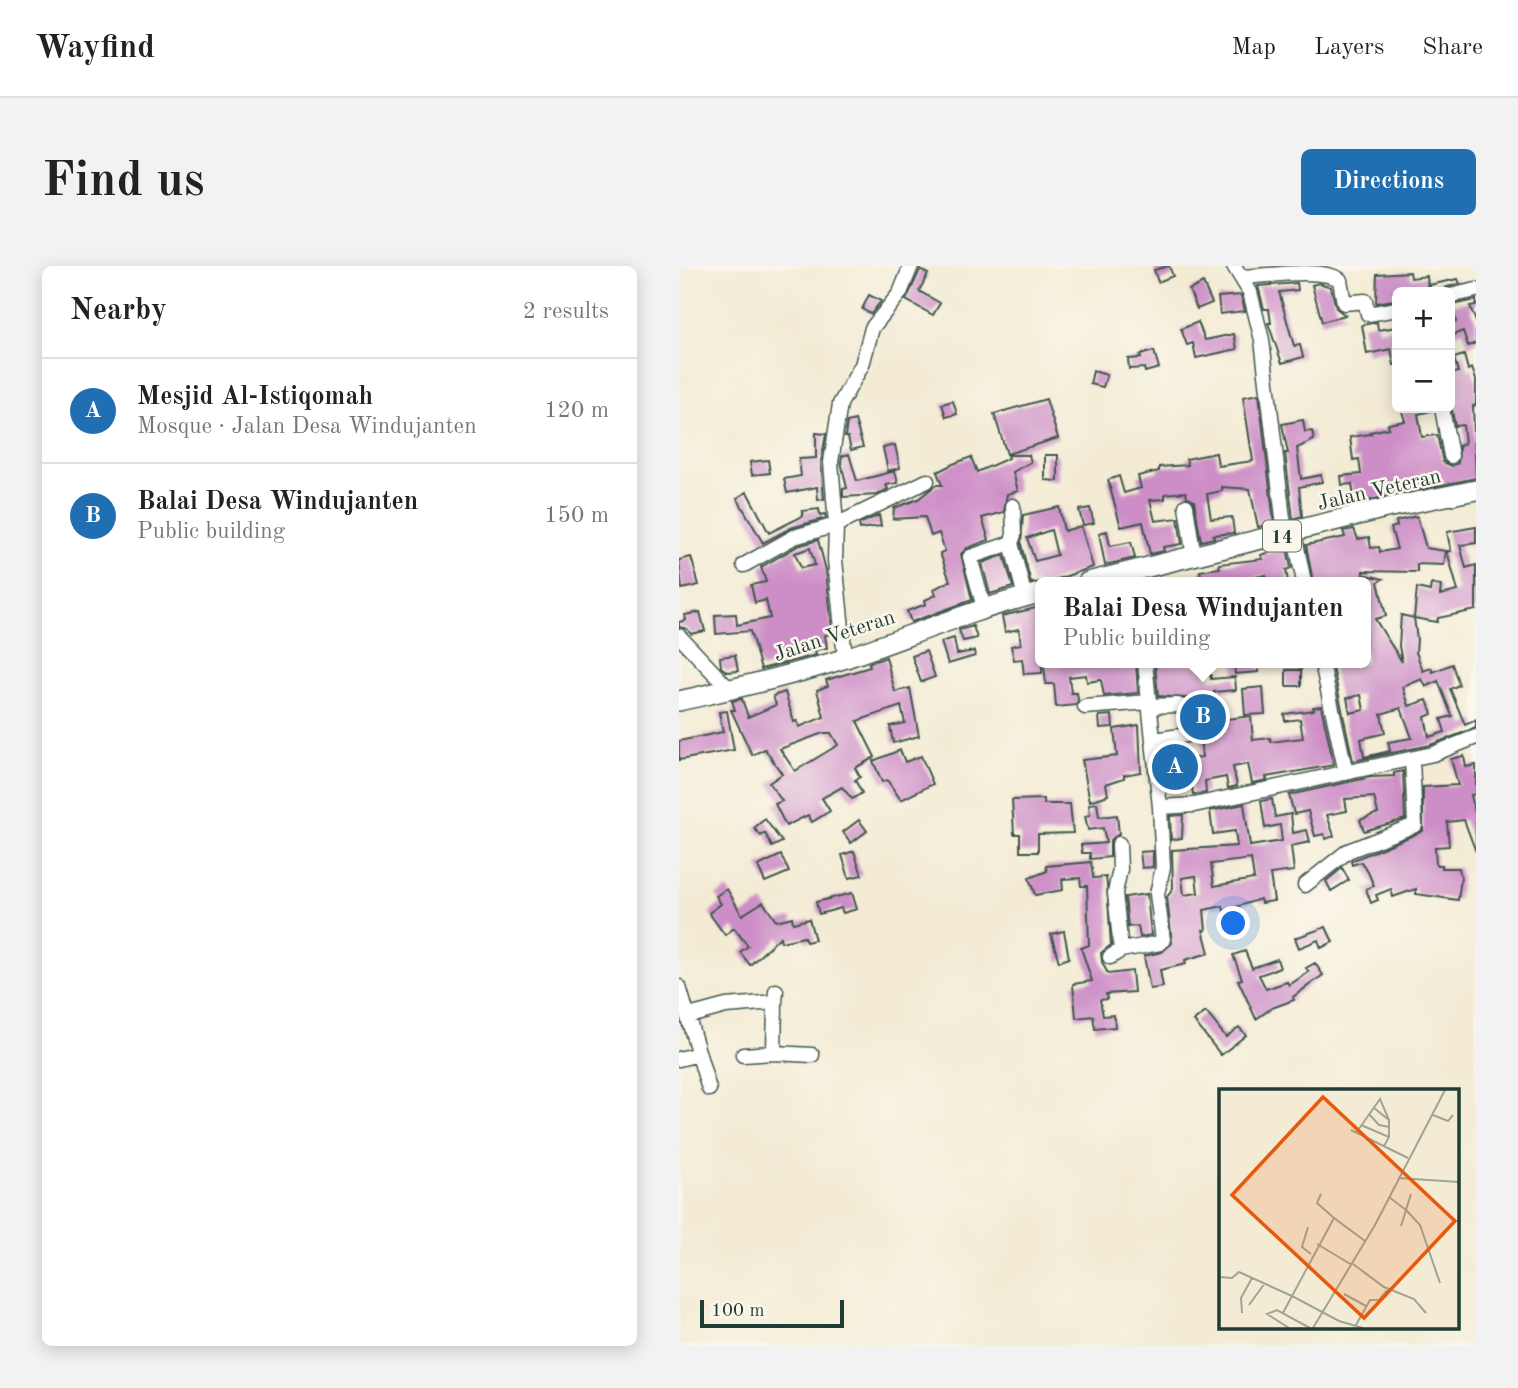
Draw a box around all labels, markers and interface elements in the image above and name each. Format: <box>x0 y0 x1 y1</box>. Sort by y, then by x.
text: Wayfind <box>35 32 155 65</box>
text: Map <box>1232 36 1276 60</box>
text: Layers <box>1314 36 1384 60</box>
text: Share <box>1422 36 1483 60</box>
button: Directions <box>1301 149 1476 215</box>
text: Find us <box>42 158 205 207</box>
map controls <box>1392 287 1455 413</box>
button: + <box>1392 287 1455 350</box>
text: Nearby <box>70 296 167 326</box>
text: 2 results <box>523 300 609 323</box>
button: − <box>1392 350 1455 413</box>
text: Mesjid Al-Istiqomah <box>137 384 373 410</box>
text: A <box>84 399 102 422</box>
text: 120 m <box>544 399 609 422</box>
text: Mosque · Jalan Desa Windujanten <box>137 415 477 438</box>
street label: Jalan Veteran <box>1316 466 1443 515</box>
text: Balai Desa Windujanten <box>137 489 418 515</box>
text: B <box>85 504 101 527</box>
text: 150 m <box>544 504 609 527</box>
text: Public building <box>137 520 285 543</box>
road number: 14 <box>1263 520 1301 552</box>
popup <box>1035 577 1371 668</box>
text: Balai Desa Windujanten <box>1062 596 1344 622</box>
street label: Jalan Veteran <box>771 607 898 666</box>
text: Public building <box>1062 627 1211 650</box>
pin: B <box>1180 691 1226 743</box>
pin: A <box>1152 741 1198 793</box>
your location <box>1216 906 1250 940</box>
inset map <box>1219 1089 1459 1328</box>
scale bar <box>700 1297 843 1329</box>
text: 100 m <box>711 1302 764 1321</box>

